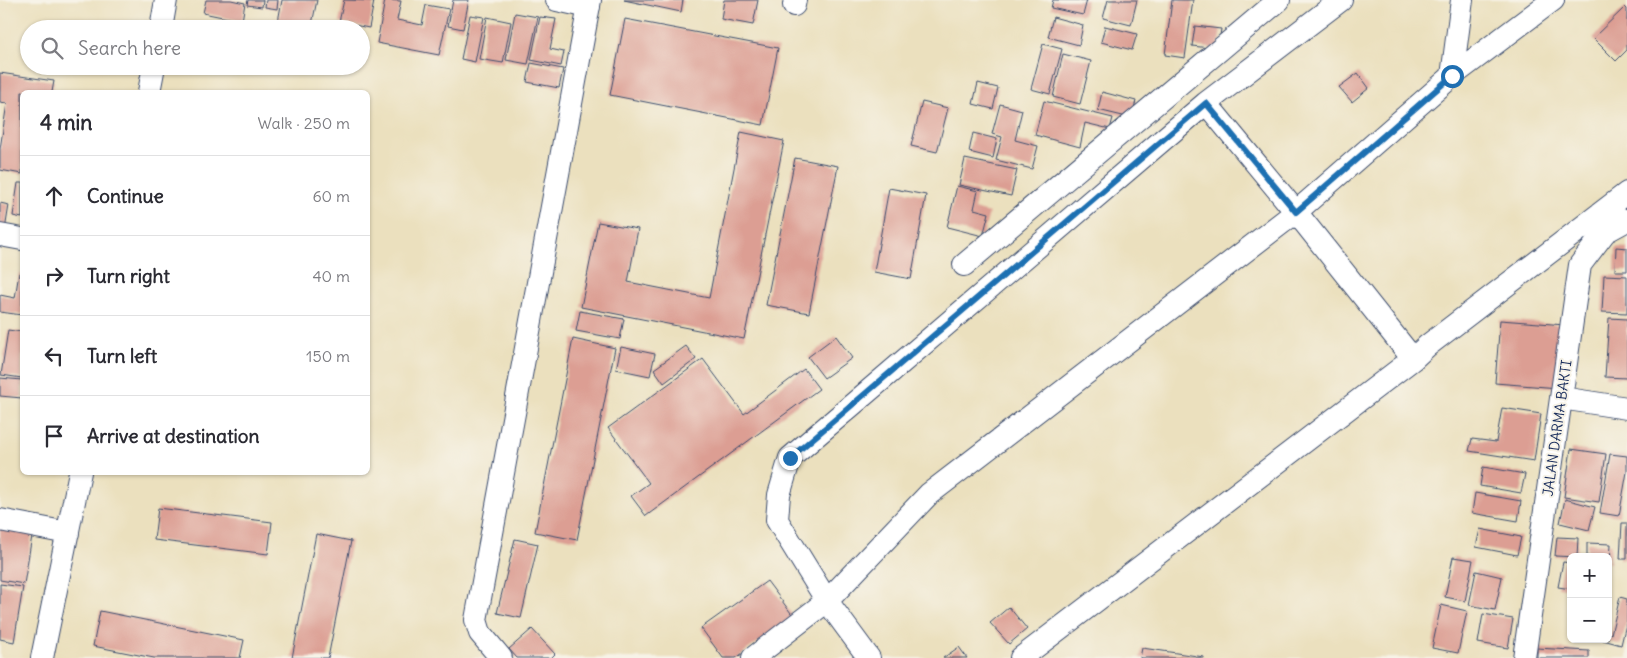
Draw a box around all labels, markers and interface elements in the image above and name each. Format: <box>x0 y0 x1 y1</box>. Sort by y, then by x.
search box <box>20 20 370 75</box>
icon: search <box>38 34 66 62</box>
text: Search here <box>78 36 181 60</box>
route start <box>1441 65 1464 88</box>
text: 4 min <box>40 109 92 136</box>
text: Walk · 250 m <box>258 113 350 133</box>
icon: ahead <box>40 182 68 210</box>
text: Continue <box>87 184 164 208</box>
text: 60 m <box>312 186 350 206</box>
icon: right <box>40 262 68 290</box>
text: Turn right <box>87 264 170 288</box>
text: 40 m <box>312 266 350 286</box>
icon: left <box>40 342 68 370</box>
text: Turn left <box>87 344 157 368</box>
text: 150 m <box>306 346 350 366</box>
street label: JALAN DARMA BAKTI <box>1539 359 1575 497</box>
icon: arrive <box>40 422 68 450</box>
text: Arrive at destination <box>87 424 260 448</box>
route end <box>779 447 802 470</box>
map controls <box>1567 553 1612 643</box>
button: + <box>1567 553 1612 598</box>
button: − <box>1567 598 1612 643</box>

